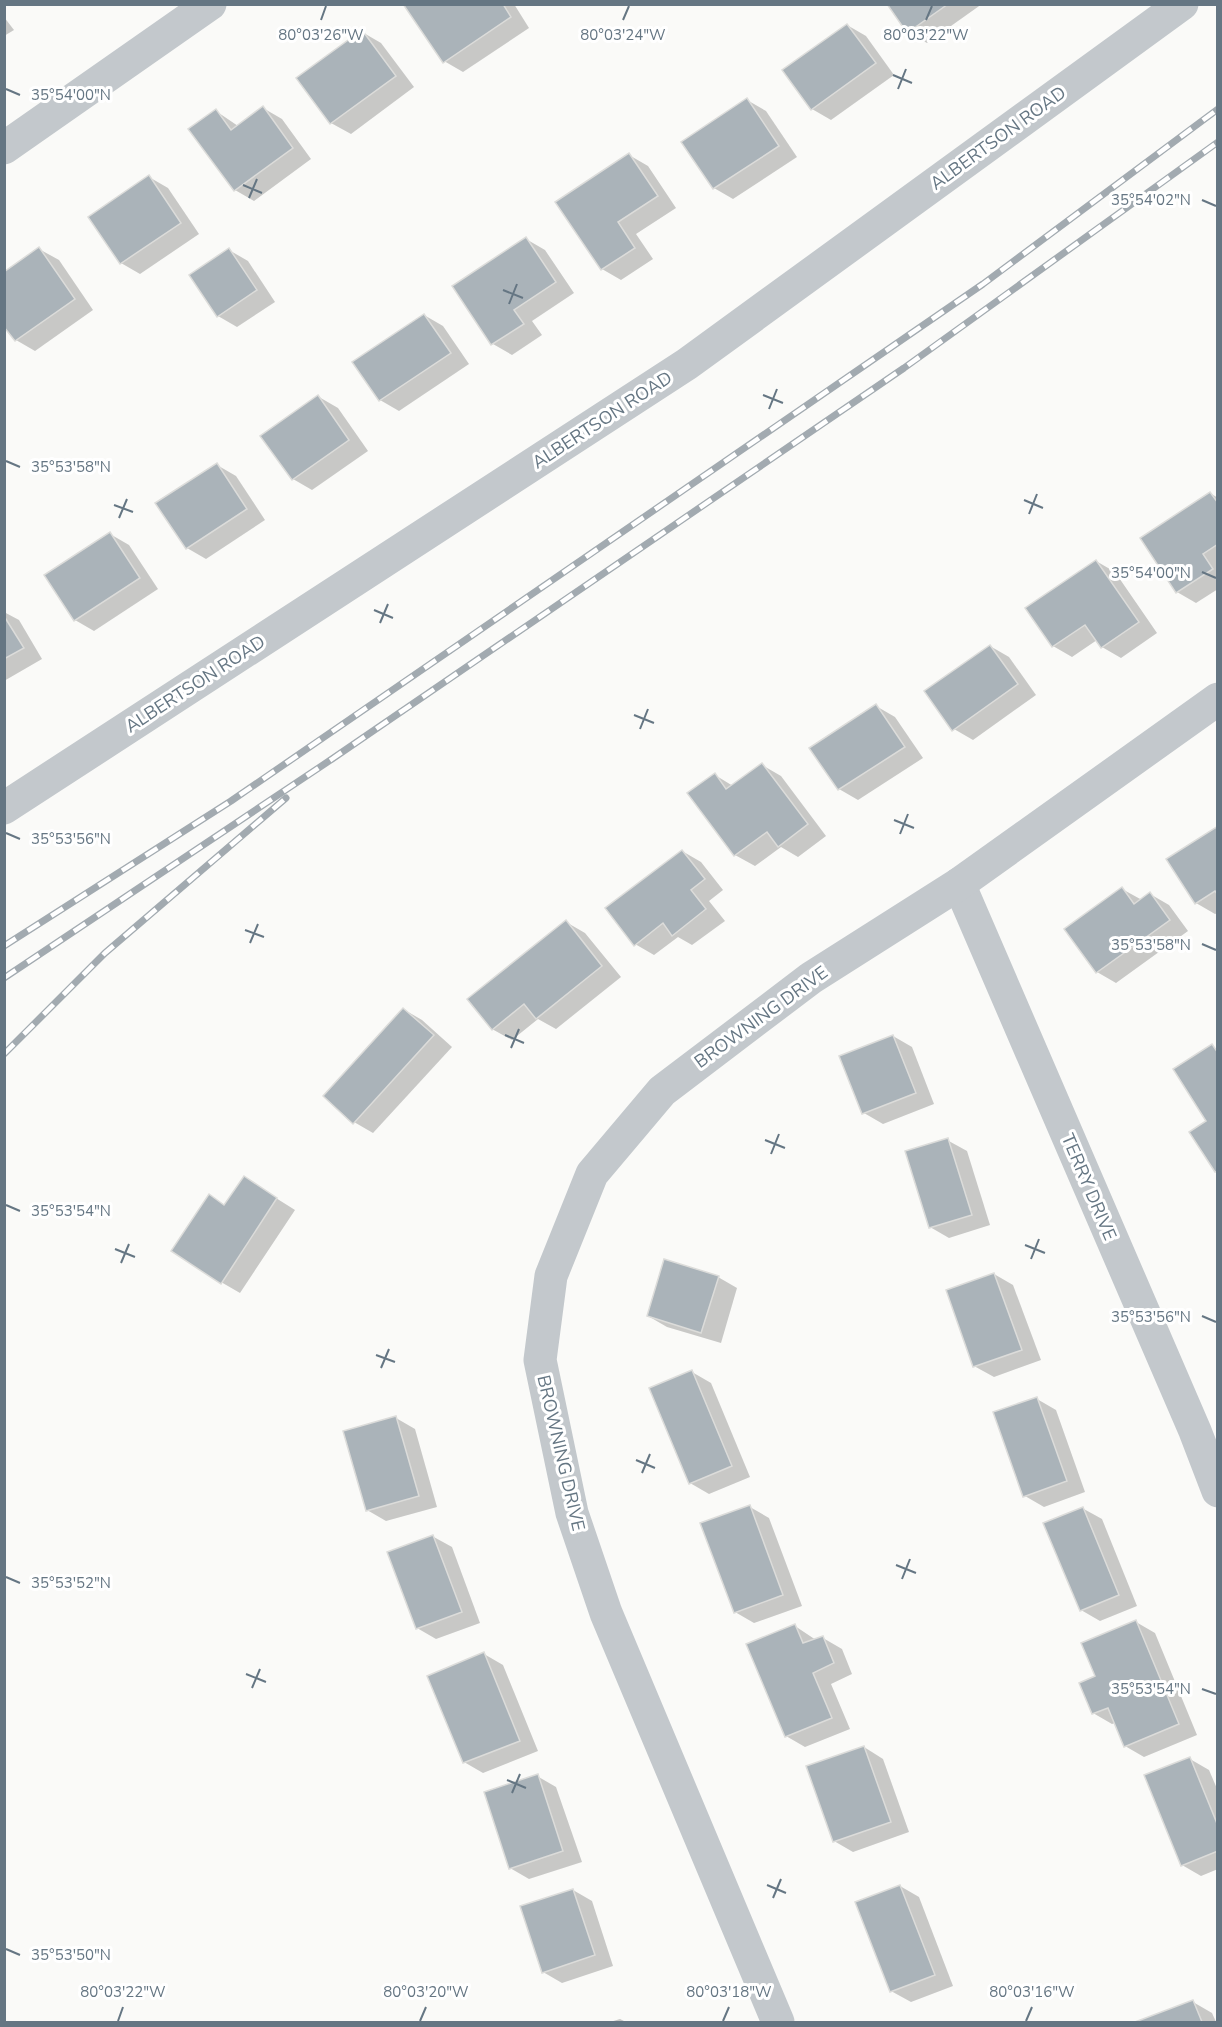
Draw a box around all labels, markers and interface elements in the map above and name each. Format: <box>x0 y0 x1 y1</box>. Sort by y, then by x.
text: 80°03'26"W <box>278 25 364 45</box>
text: 80°03'24"W <box>580 25 666 45</box>
text: 80°03'22"W <box>883 25 969 45</box>
street label: ALBERTSON ROAD <box>925 81 1071 195</box>
text: 35°54'00"N <box>31 85 111 105</box>
text: 35°54'02"N <box>1111 190 1191 210</box>
street label: ALBERTSON ROAD <box>527 366 677 474</box>
text: 35°53'58"N <box>31 457 111 477</box>
text: 35°54'00"N <box>1111 563 1191 583</box>
street label: ALBERTSON ROAD <box>120 630 270 738</box>
text: 35°53'56"N <box>31 829 111 849</box>
text: 35°53'58"N <box>1111 935 1191 955</box>
street label: BROWNING DRIVE <box>690 960 832 1074</box>
street label: TERRY DRIVE <box>1056 1130 1122 1244</box>
text: 35°53'54"N <box>31 1201 111 1221</box>
text: 35°53'56"N <box>1111 1307 1191 1327</box>
street label: BROWNING DRIVE <box>531 1373 591 1533</box>
text: 35°53'52"N <box>31 1573 111 1593</box>
text: 35°53'54"N <box>1111 1679 1191 1699</box>
text: 35°53'50"N <box>31 1945 111 1965</box>
text: 80°03'22"W <box>80 1982 166 2002</box>
text: 80°03'20"W <box>383 1982 469 2002</box>
text: 80°03'18"W <box>686 1982 772 2002</box>
text: 80°03'16"W <box>989 1982 1075 2002</box>

